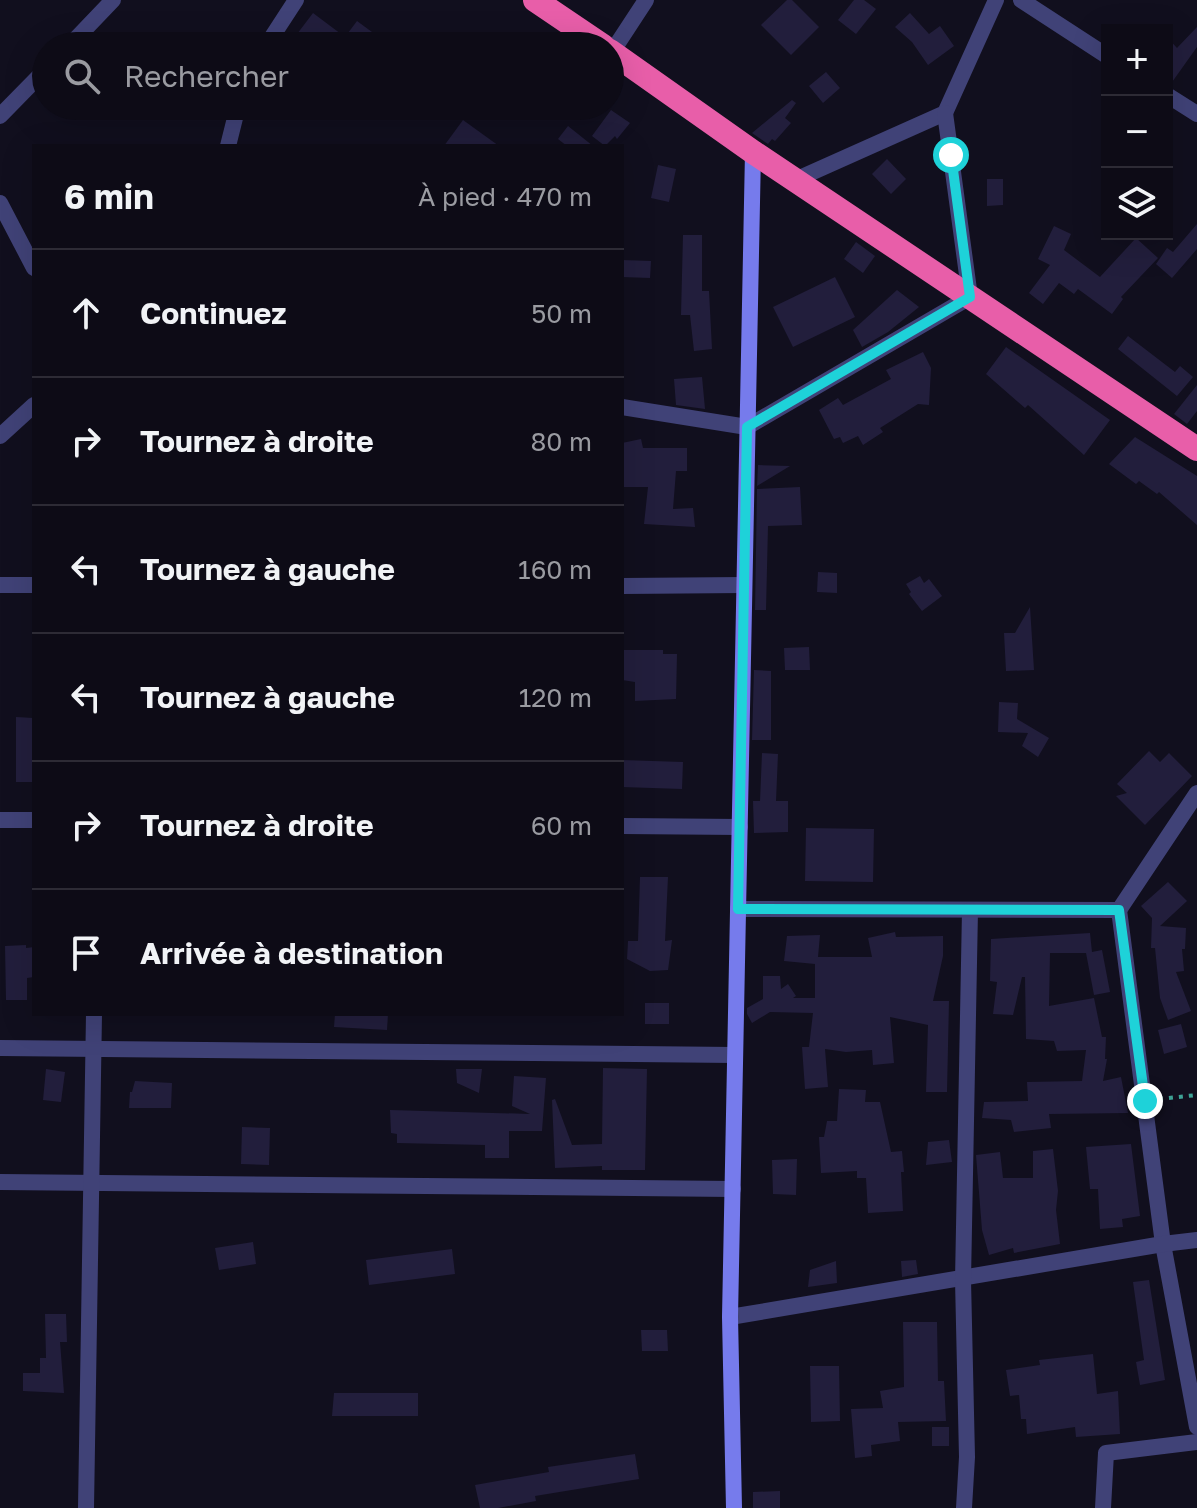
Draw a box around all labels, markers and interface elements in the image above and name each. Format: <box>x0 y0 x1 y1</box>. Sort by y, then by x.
map controls <box>1101 24 1173 240</box>
button: + <box>1101 24 1173 96</box>
search box <box>32 32 624 120</box>
icon: search <box>60 54 104 98</box>
text: Rechercher <box>124 58 289 94</box>
button: − <box>1101 96 1173 168</box>
route start <box>933 137 969 173</box>
button: layers <box>1101 168 1173 240</box>
text: 6 min <box>64 176 154 216</box>
text: À pied · 470 m <box>418 181 592 212</box>
icon: ahead <box>64 291 108 335</box>
text: Continuez <box>140 295 287 331</box>
text: 50 m <box>531 298 592 329</box>
icon: right <box>64 419 108 463</box>
text: Tournez à droite <box>140 423 374 459</box>
text: 80 m <box>531 426 592 457</box>
icon: left <box>64 547 108 591</box>
text: Tournez à gauche <box>140 551 395 587</box>
text: 160 m <box>518 554 592 585</box>
icon: left <box>64 675 108 719</box>
text: Tournez à gauche <box>140 679 395 715</box>
text: 120 m <box>519 682 592 713</box>
icon: right <box>64 803 108 847</box>
text: Tournez à droite <box>140 807 374 843</box>
text: 60 m <box>531 810 592 841</box>
icon: arrive <box>64 931 108 975</box>
text: Arrivée à destination <box>140 935 443 971</box>
route end <box>1127 1083 1163 1119</box>

